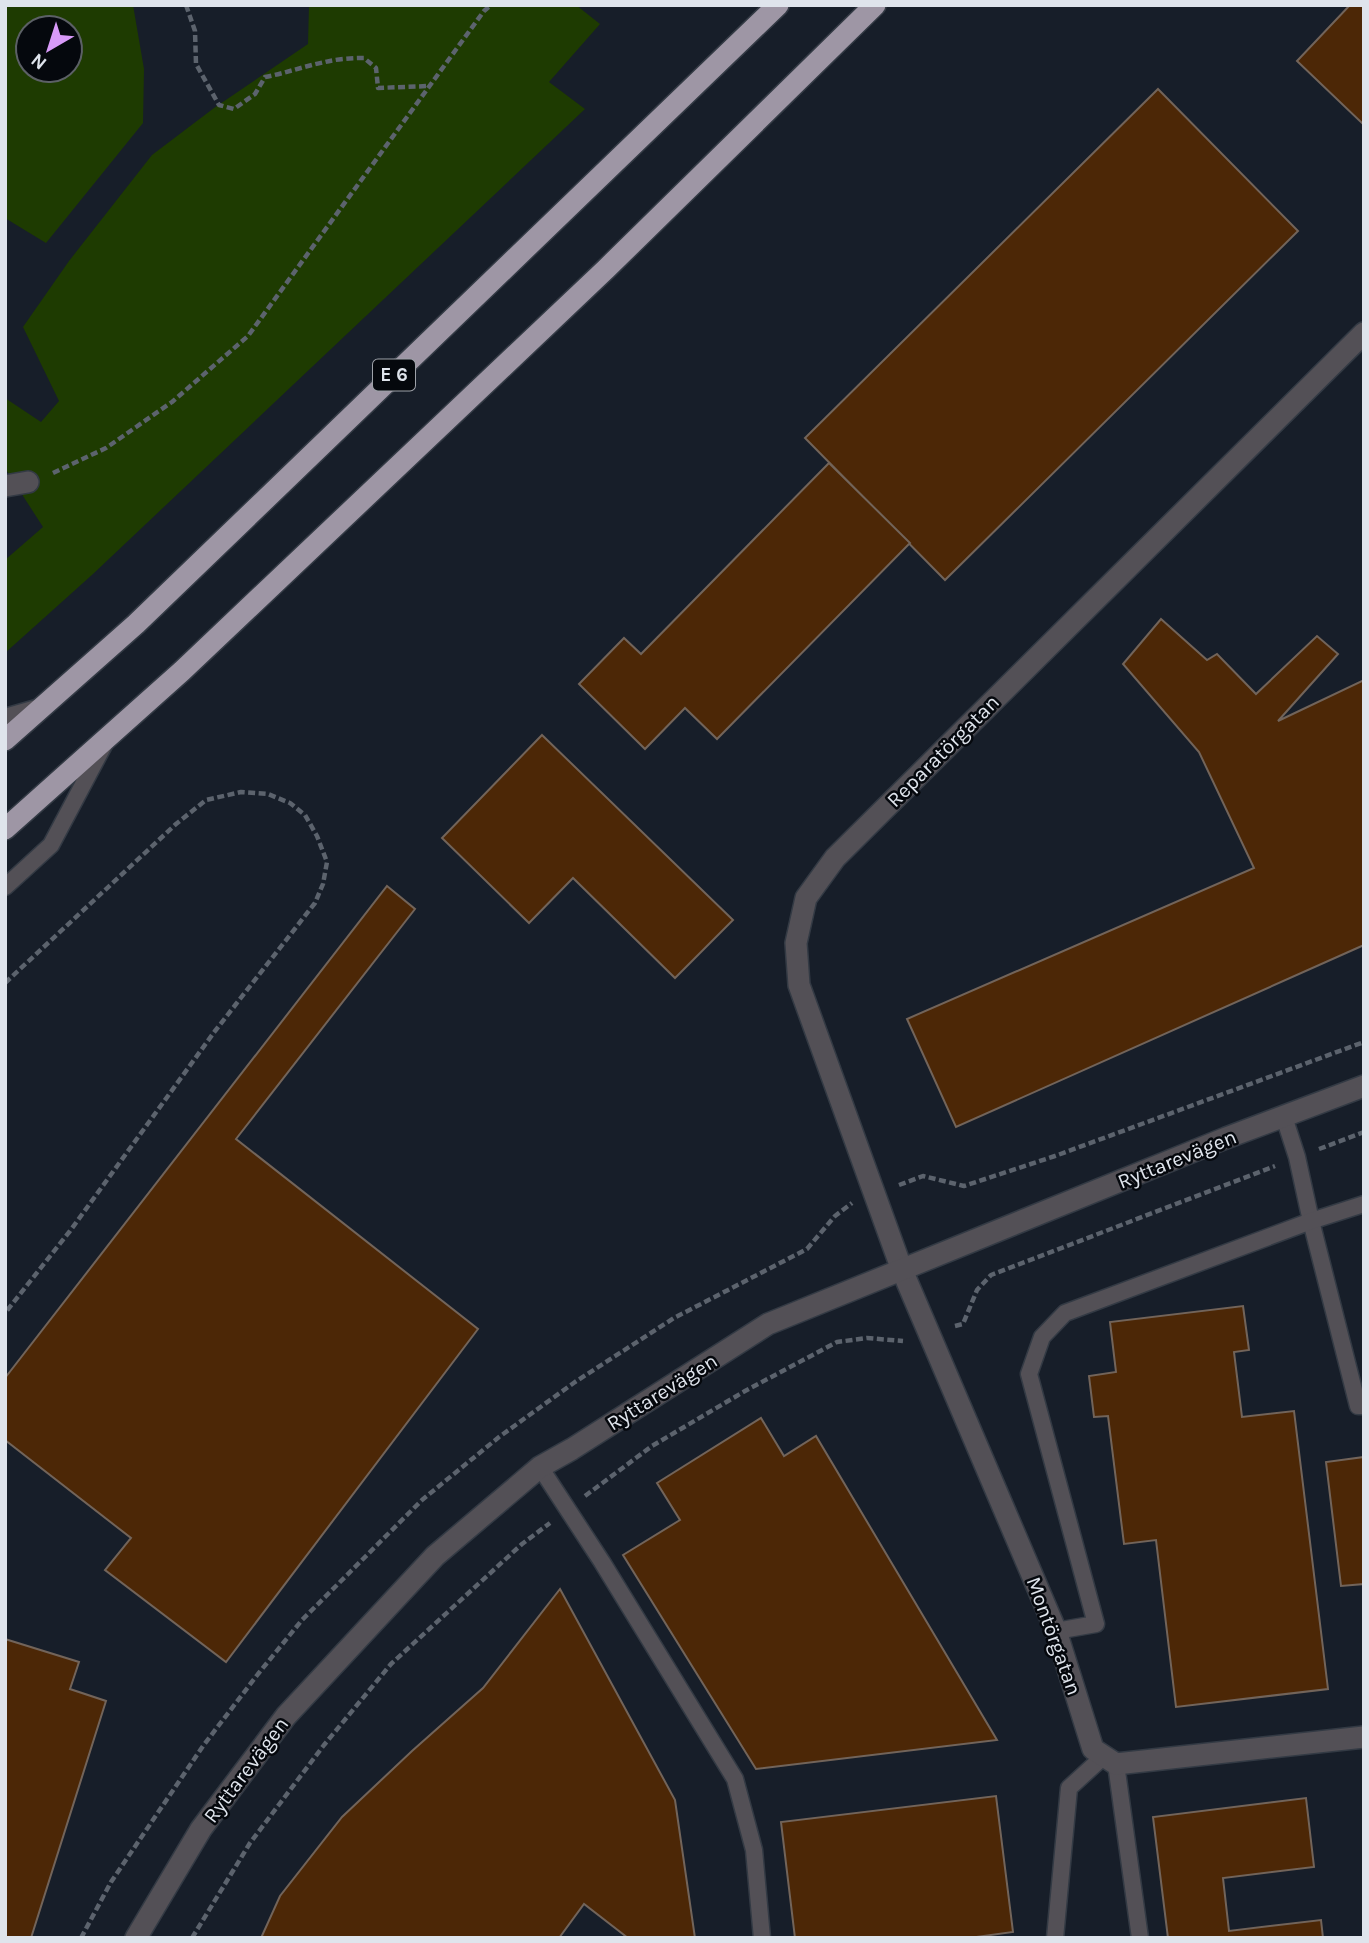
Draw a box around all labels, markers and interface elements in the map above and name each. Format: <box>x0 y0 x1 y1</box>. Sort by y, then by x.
north arrow <box>14 14 84 84</box>
text: N <box>27 49 51 74</box>
road number: E 6 <box>373 360 415 390</box>
street label: Reparatörgatan <box>882 690 1004 812</box>
street label: Ryttarevägen <box>1114 1124 1240 1194</box>
street label: Ryttarevägen <box>602 1348 722 1436</box>
street label: Montörgatan <box>1021 1574 1087 1698</box>
street label: Ryttarevägen <box>199 1713 293 1827</box>

